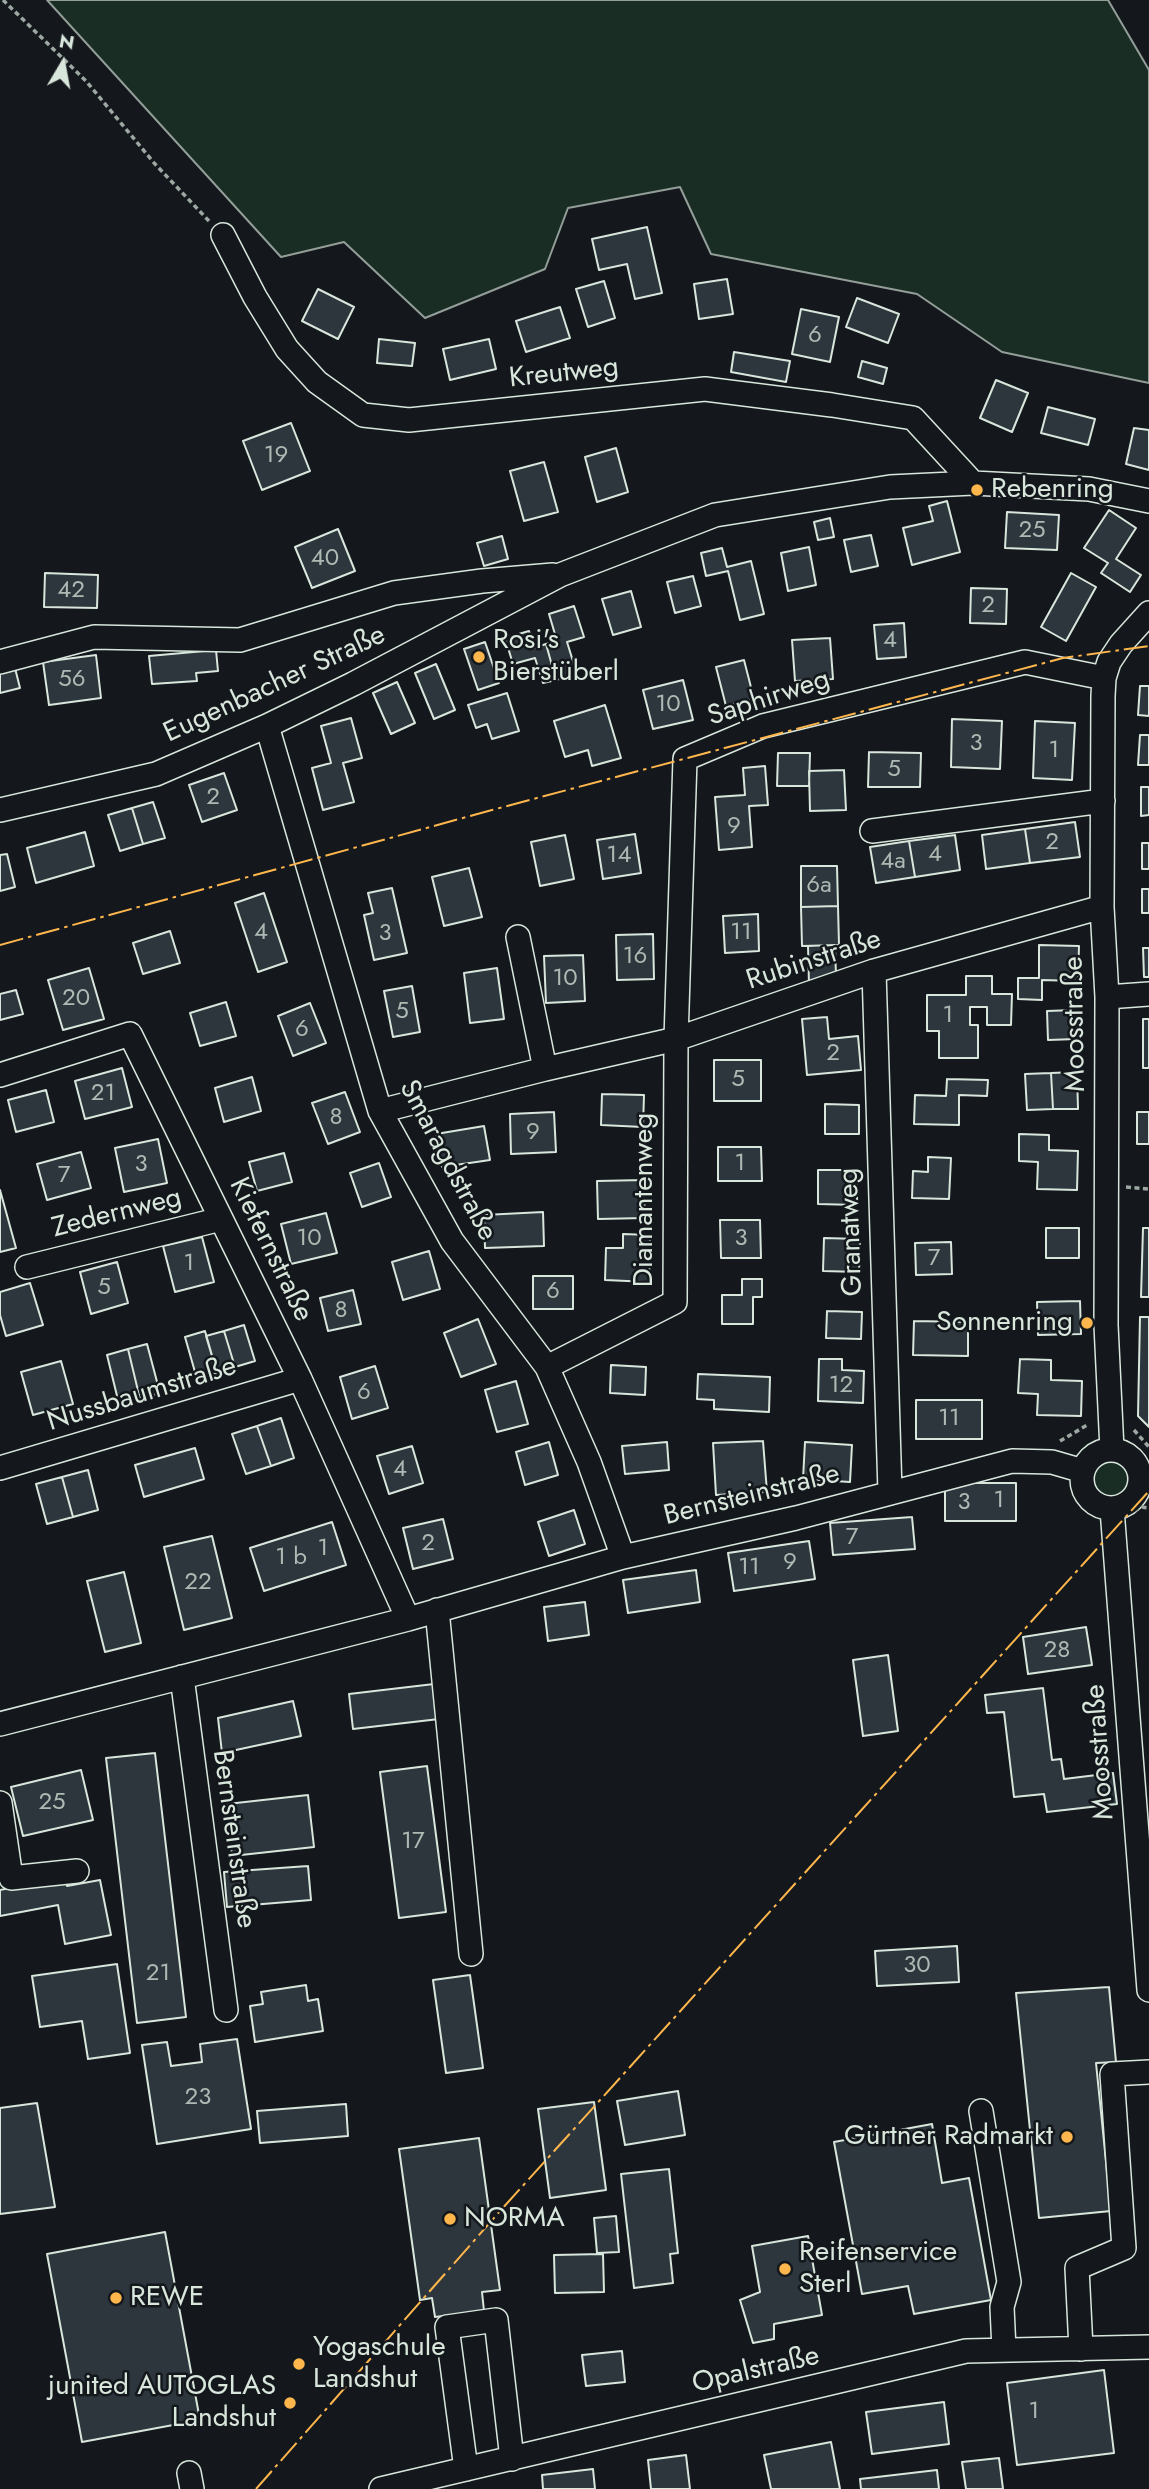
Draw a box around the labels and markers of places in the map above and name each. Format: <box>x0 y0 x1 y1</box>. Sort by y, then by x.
place label: Rebenring <box>991 473 1114 507</box>
marker: Rebenring <box>969 482 985 498</box>
place label: Rosi's Bierstüberl <box>493 624 619 690</box>
marker: Rosi's Bierstüberl <box>471 649 487 665</box>
place label: Sonnenring <box>936 1306 1073 1340</box>
marker: Sonnenring <box>1079 1315 1095 1331</box>
place label: Gürtner Radmarkt <box>844 2120 1053 2154</box>
marker: Gürtner Radmarkt <box>1059 2129 1075 2145</box>
place label: NORMA <box>464 2202 565 2236</box>
marker: NORMA <box>442 2211 458 2227</box>
place label: Reifenservice Sterl <box>799 2236 957 2302</box>
marker: Reifenservice Sterl <box>777 2261 793 2277</box>
place label: REWE <box>130 2281 204 2315</box>
marker: REWE <box>108 2290 124 2306</box>
place label: Yogaschule Landshut <box>313 2331 446 2397</box>
marker: Yogaschule Landshut <box>291 2356 307 2372</box>
place label: junited AUTOGLAS Landshut <box>48 2370 276 2436</box>
marker: junited AUTOGLAS Landshut <box>282 2395 298 2411</box>

